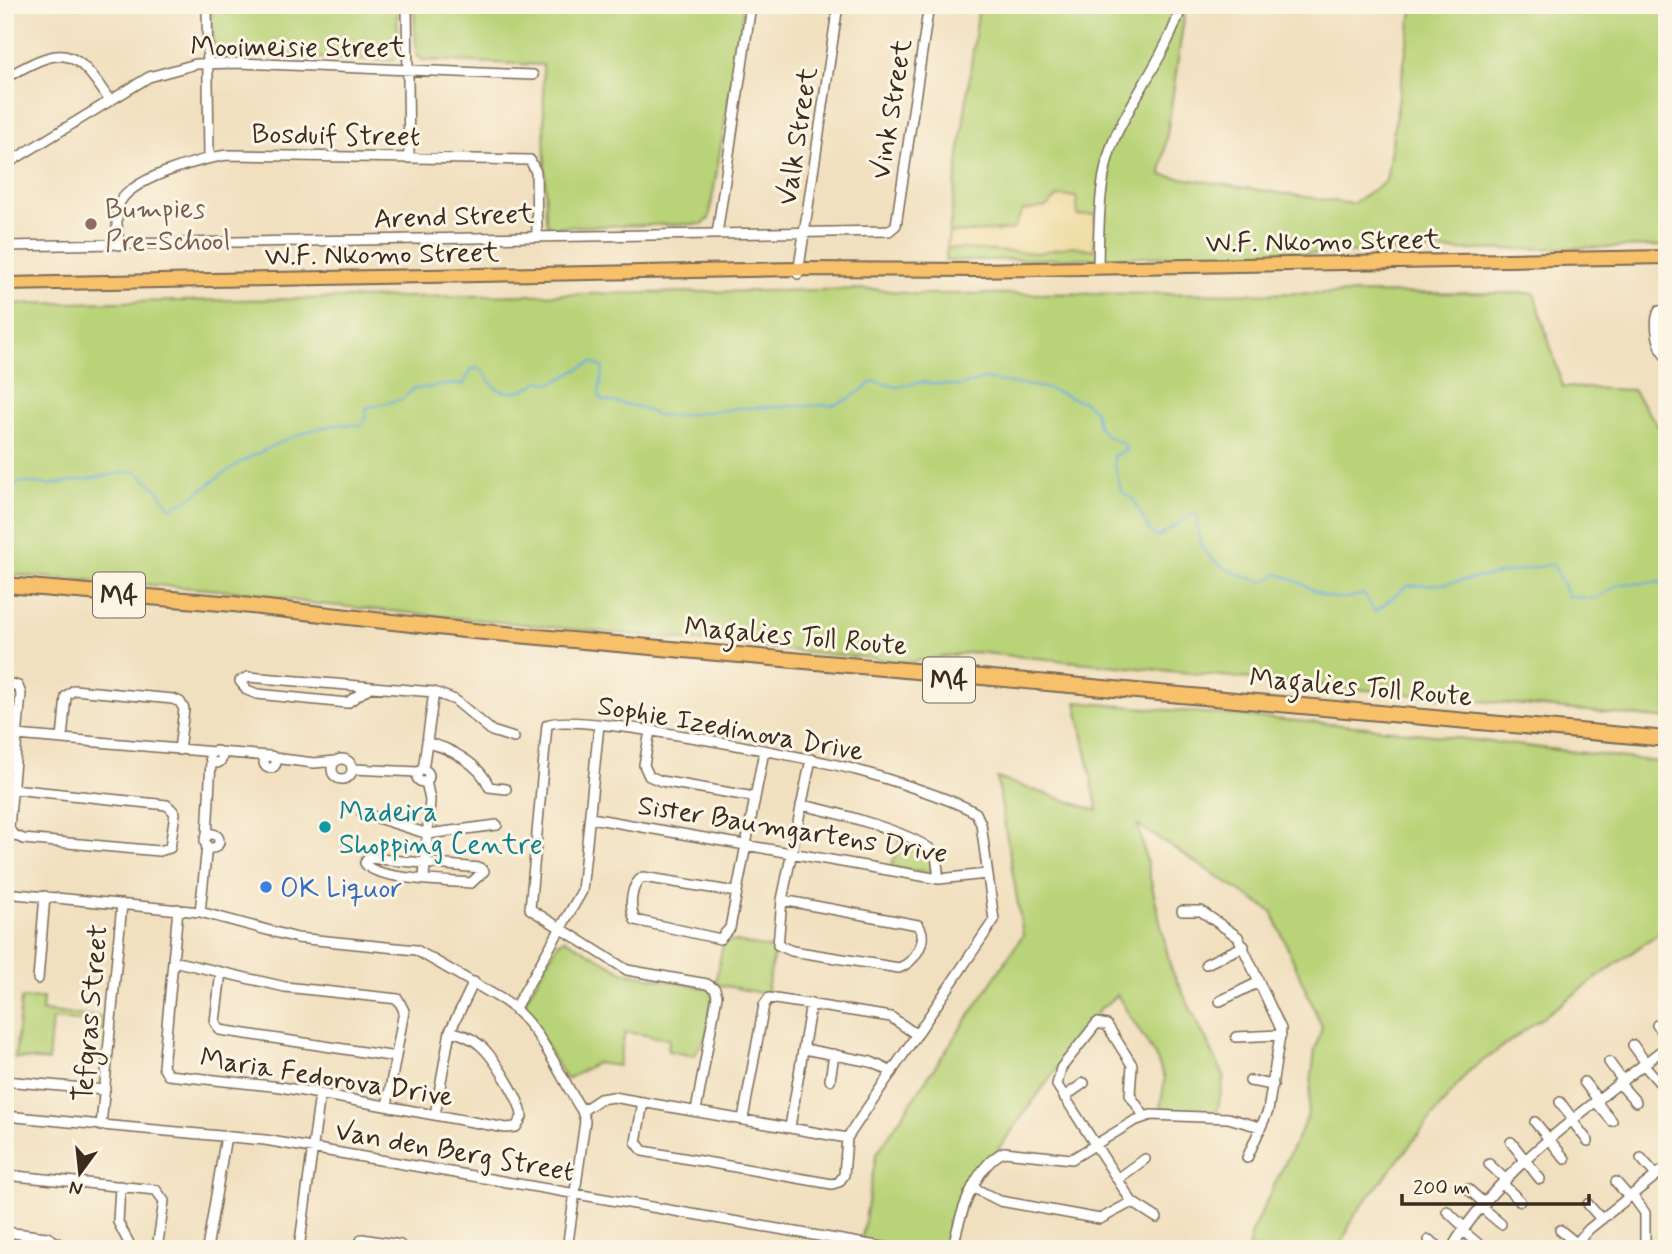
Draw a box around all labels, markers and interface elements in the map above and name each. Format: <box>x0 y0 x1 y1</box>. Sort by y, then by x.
street label: Mooimeisie Street <box>190 30 406 67</box>
street label: Vink Street <box>863 36 922 182</box>
street label: Valk Street <box>769 64 828 208</box>
street label: Bosduif Street <box>251 117 421 156</box>
place label: Bumpies Pre-School <box>105 192 230 261</box>
street label: Arend Street <box>373 196 536 239</box>
marker: Bumpies Pre-School <box>83 216 99 232</box>
street label: W.F. Nkomo Street <box>1205 222 1441 263</box>
street label: W.F. Nkomo Street <box>264 235 500 276</box>
road number: M4 <box>93 572 145 618</box>
street label: Magalies Toll Route <box>682 609 909 669</box>
road number: M4 <box>923 658 975 702</box>
street label: Magalies Toll Route <box>1247 660 1474 720</box>
street label: Sophie Izedinova Drive <box>595 688 866 771</box>
street label: Sister Baumgartens Drive <box>635 788 950 873</box>
place label: Madeira Shopping Centre <box>339 795 543 864</box>
marker: Madeira Shopping Centre <box>317 819 333 835</box>
place label: OK Liquor <box>280 871 402 908</box>
marker: OK Liquor <box>258 879 274 895</box>
street label: Tefgras Street <box>65 923 120 1104</box>
street label: Maria Fedorova Drive <box>197 1040 456 1117</box>
street label: Van den Berg Street <box>332 1113 577 1192</box>
north arrow <box>46 1138 116 1208</box>
scale bar <box>1402 1163 1590 1207</box>
text: N <box>67 1174 85 1202</box>
text: 200 m <box>1413 1174 1470 1202</box>

